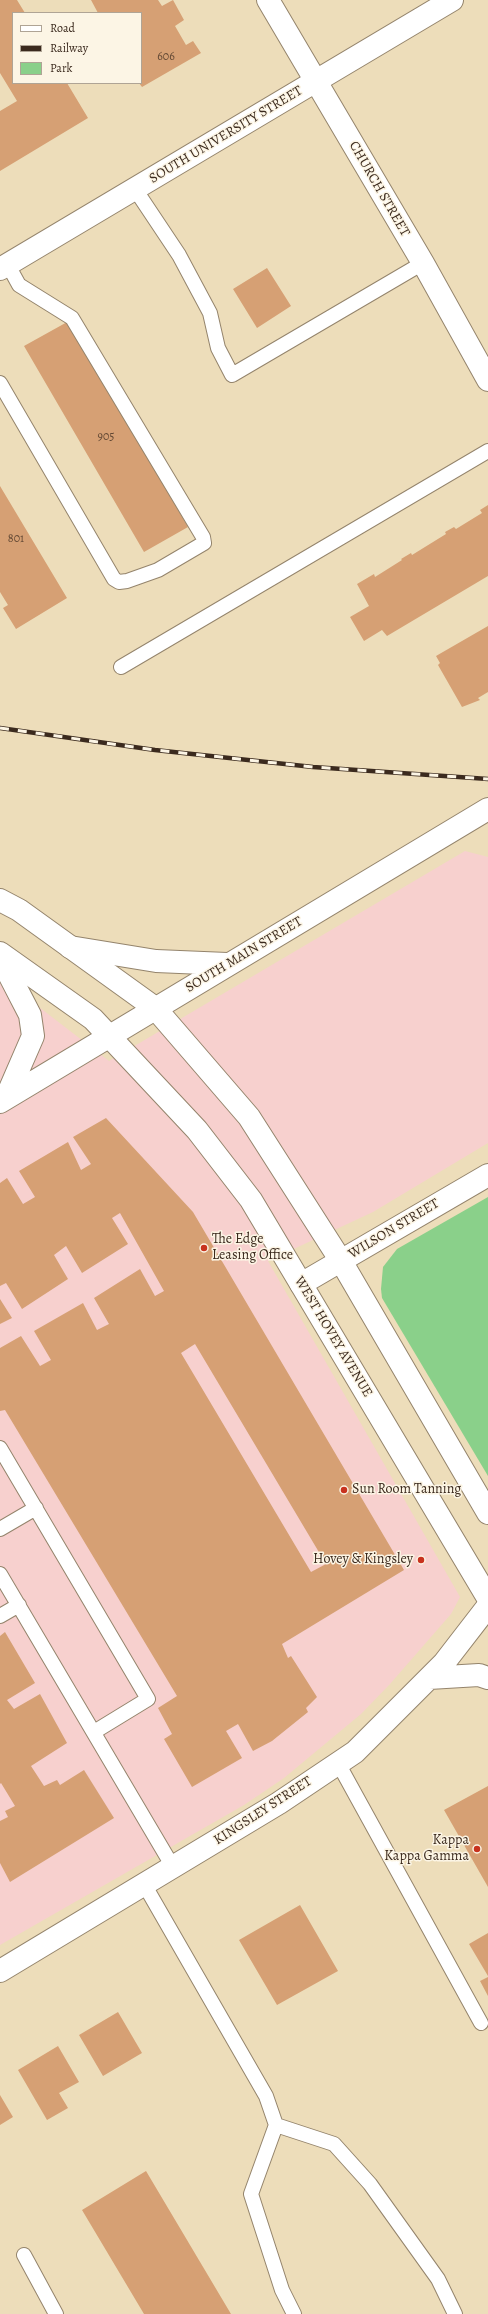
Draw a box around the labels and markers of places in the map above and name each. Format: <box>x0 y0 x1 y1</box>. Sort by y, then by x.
place label: The Edge Leasing Office <box>212 1232 293 1264</box>
marker: The Edge Leasing Office <box>199 1243 209 1253</box>
place label: Sun Room Tanning <box>352 1482 461 1498</box>
marker: Sun Room Tanning <box>339 1485 349 1495</box>
place label: Hovey & Kingsley <box>313 1552 413 1568</box>
marker: Hovey & Kingsley <box>416 1555 426 1565</box>
place label: Kappa Kappa Gamma <box>384 1833 469 1866</box>
marker: Kappa Kappa Gamma <box>472 1844 482 1854</box>

